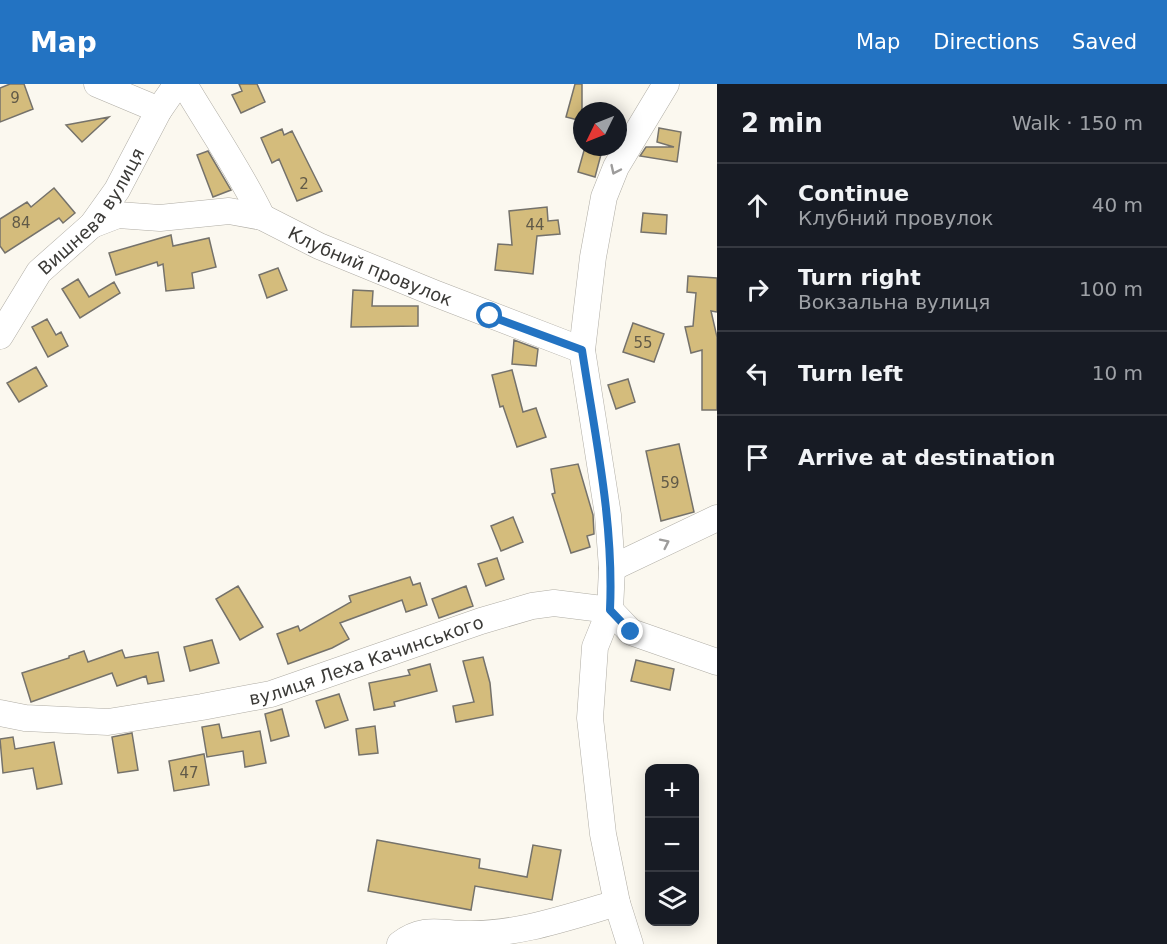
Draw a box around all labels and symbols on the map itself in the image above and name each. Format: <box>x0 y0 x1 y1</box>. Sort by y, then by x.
house number: 9 <box>10 89 20 107</box>
north arrow <box>573 102 627 156</box>
street label: Вишнева вулиця <box>33 144 148 279</box>
one-way arrow <box>611 164 623 175</box>
house number: 2 <box>299 175 309 193</box>
house number: 84 <box>11 214 31 232</box>
house number: 44 <box>525 216 545 234</box>
street label: Клубний провулок <box>285 222 456 310</box>
route start <box>476 302 502 328</box>
house number: 55 <box>633 334 653 352</box>
house number: 59 <box>660 474 680 492</box>
one-way arrow <box>658 539 669 551</box>
street label: вулиця Леха Качинського <box>247 611 486 708</box>
route end <box>617 618 643 644</box>
house number: 47 <box>179 764 199 782</box>

